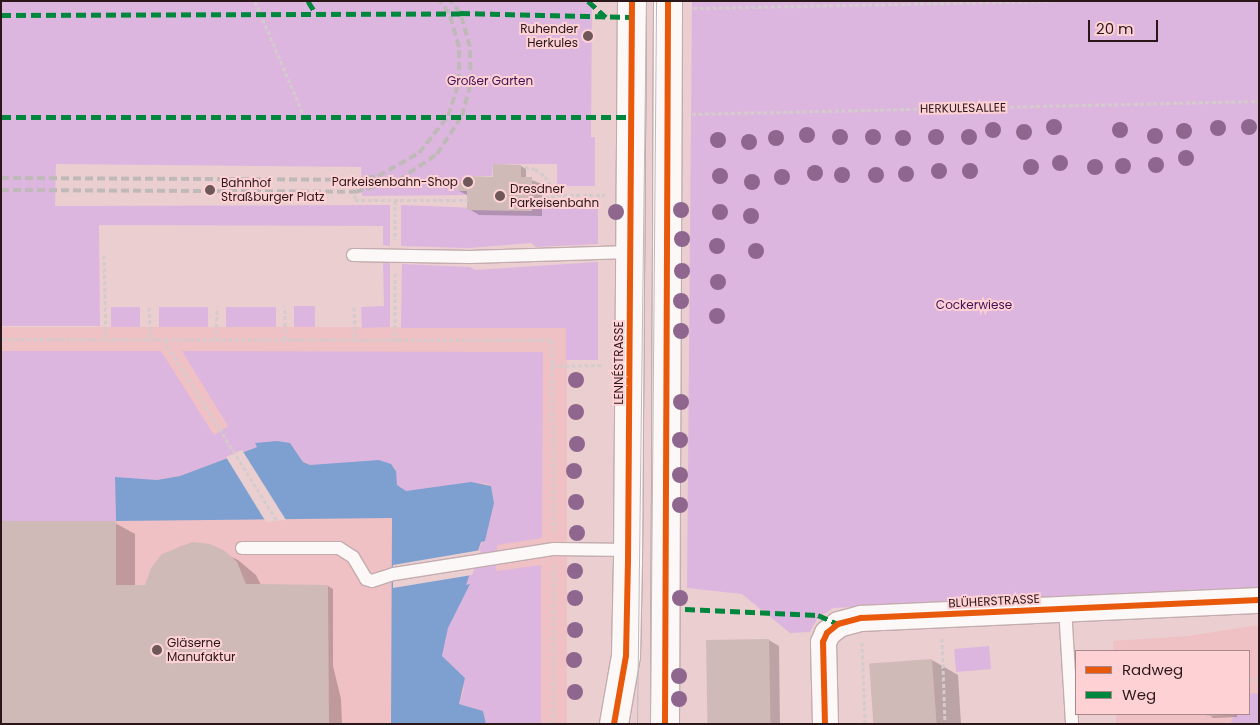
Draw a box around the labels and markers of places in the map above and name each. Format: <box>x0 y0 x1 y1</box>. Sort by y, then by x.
place label: Ruhender Herkules <box>520 22 578 50</box>
marker: Ruhender Herkules <box>582 30 594 42</box>
place label: Parkeisenbahn-Shop <box>332 175 458 189</box>
place label: Bahnhof Straßburger Platz <box>221 176 325 204</box>
marker: Parkeisenbahn-Shop <box>462 176 474 188</box>
place label: Dresdner Parkeisenbahn <box>510 182 599 210</box>
marker: Bahnhof Straßburger Platz <box>203 183 217 197</box>
marker: Dresdner Parkeisenbahn <box>494 190 506 202</box>
place label: Gläserne Manufaktur <box>167 636 236 664</box>
marker: Gläserne Manufaktur <box>151 644 163 656</box>

